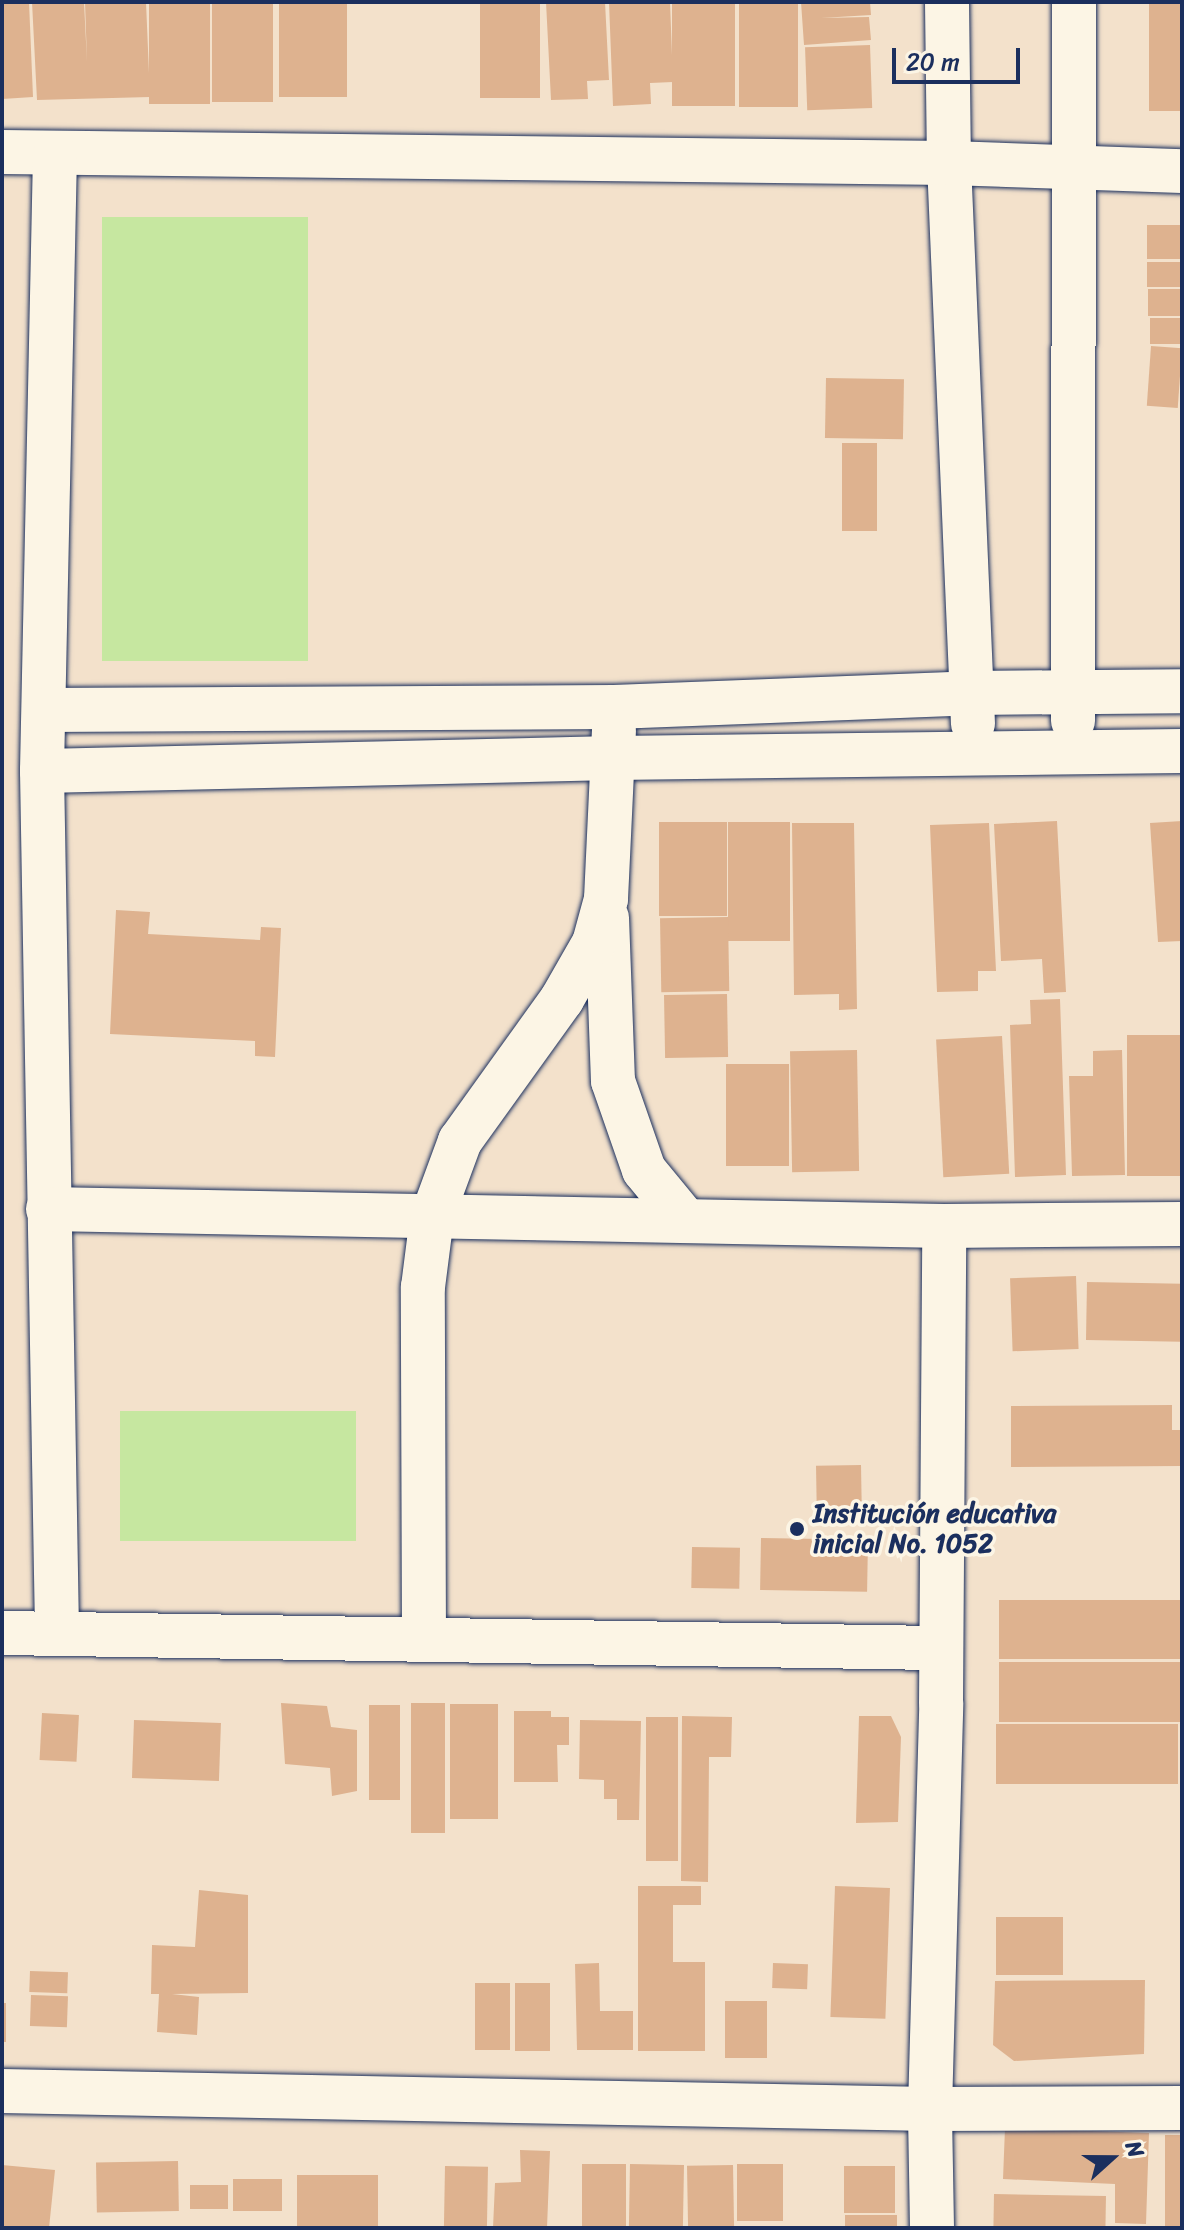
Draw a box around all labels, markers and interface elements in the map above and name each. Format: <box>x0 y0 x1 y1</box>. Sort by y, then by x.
scale bar <box>896 32 1024 82</box>
text: 20 m <box>906 41 960 83</box>
place label: Institución educativa inicial No. 1052 <box>813 1498 1056 1560</box>
marker: Institución educativa inicial No. 1052 <box>788 1520 806 1538</box>
north arrow <box>1072 2118 1152 2198</box>
text: N <box>1114 2135 1156 2163</box>

